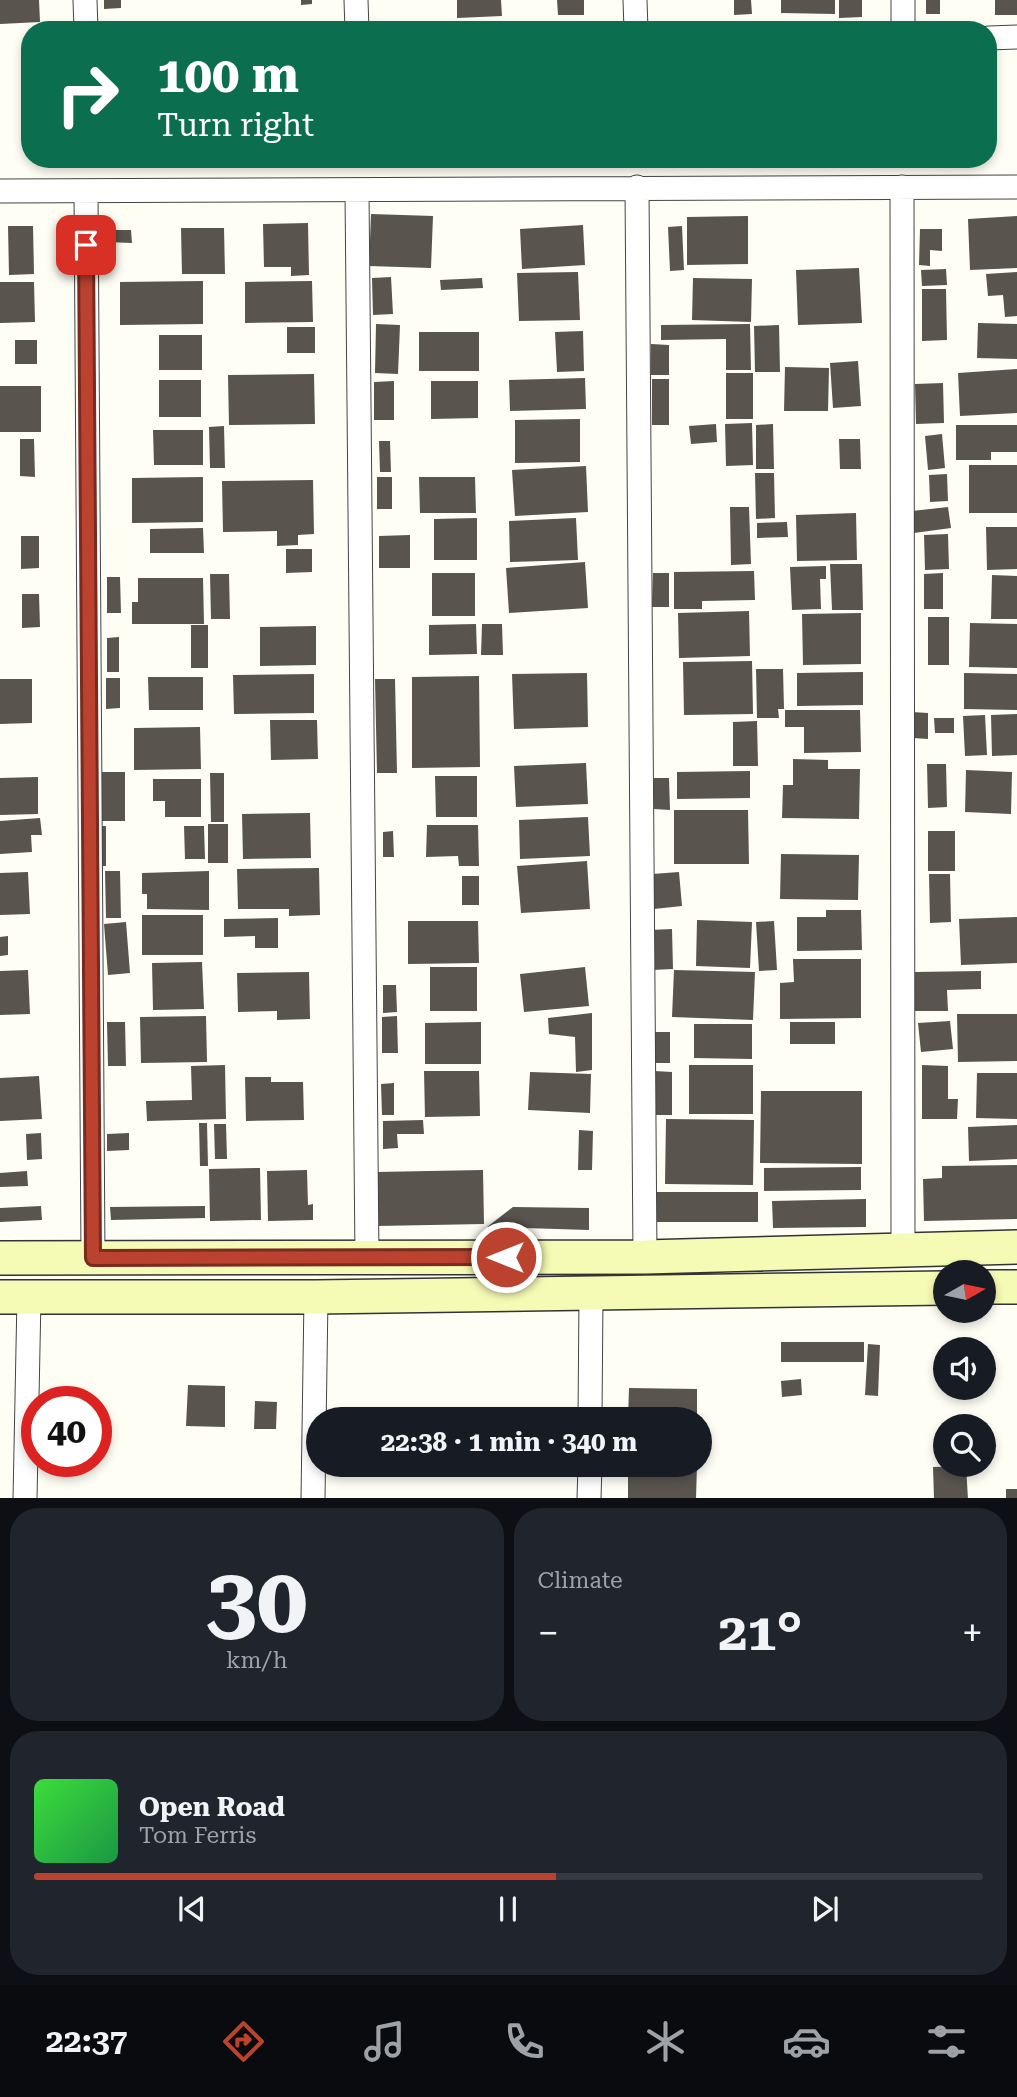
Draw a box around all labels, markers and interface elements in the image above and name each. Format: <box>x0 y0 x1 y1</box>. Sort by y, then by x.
text: 100 m <box>157 47 299 104</box>
icon: right <box>42 49 133 140</box>
text: Turn right <box>157 106 314 144</box>
pin <box>56 215 116 275</box>
icon: arrive <box>67 226 105 264</box>
position arrow <box>469 1220 543 1294</box>
north arrow <box>933 1260 996 1323</box>
map controls <box>933 1260 996 1477</box>
button: sound <box>933 1337 996 1400</box>
speed limit sign: 40 <box>21 1386 112 1477</box>
button: search <box>933 1414 996 1477</box>
text: 22:38 · 1 min · 340 m <box>381 1427 637 1457</box>
text: 30 <box>206 1548 308 1654</box>
text: Climate <box>538 1567 623 1594</box>
text: 21° <box>718 1602 802 1663</box>
text: − <box>538 1611 559 1655</box>
text: + <box>962 1611 983 1655</box>
text: km/h <box>226 1647 288 1674</box>
text: Open Road <box>139 1792 285 1822</box>
text: Tom Ferris <box>139 1822 256 1849</box>
icon: previous <box>173 1890 211 1928</box>
icon: pause <box>489 1890 527 1928</box>
icon: next <box>806 1890 844 1928</box>
icon: directions <box>219 2017 268 2066</box>
icon: music <box>360 2017 409 2066</box>
icon: phone <box>500 2017 549 2066</box>
icon: climate <box>641 2017 690 2066</box>
icon: car <box>782 2017 831 2066</box>
icon: filters <box>922 2017 971 2066</box>
text: 22:37 <box>46 2022 128 2060</box>

